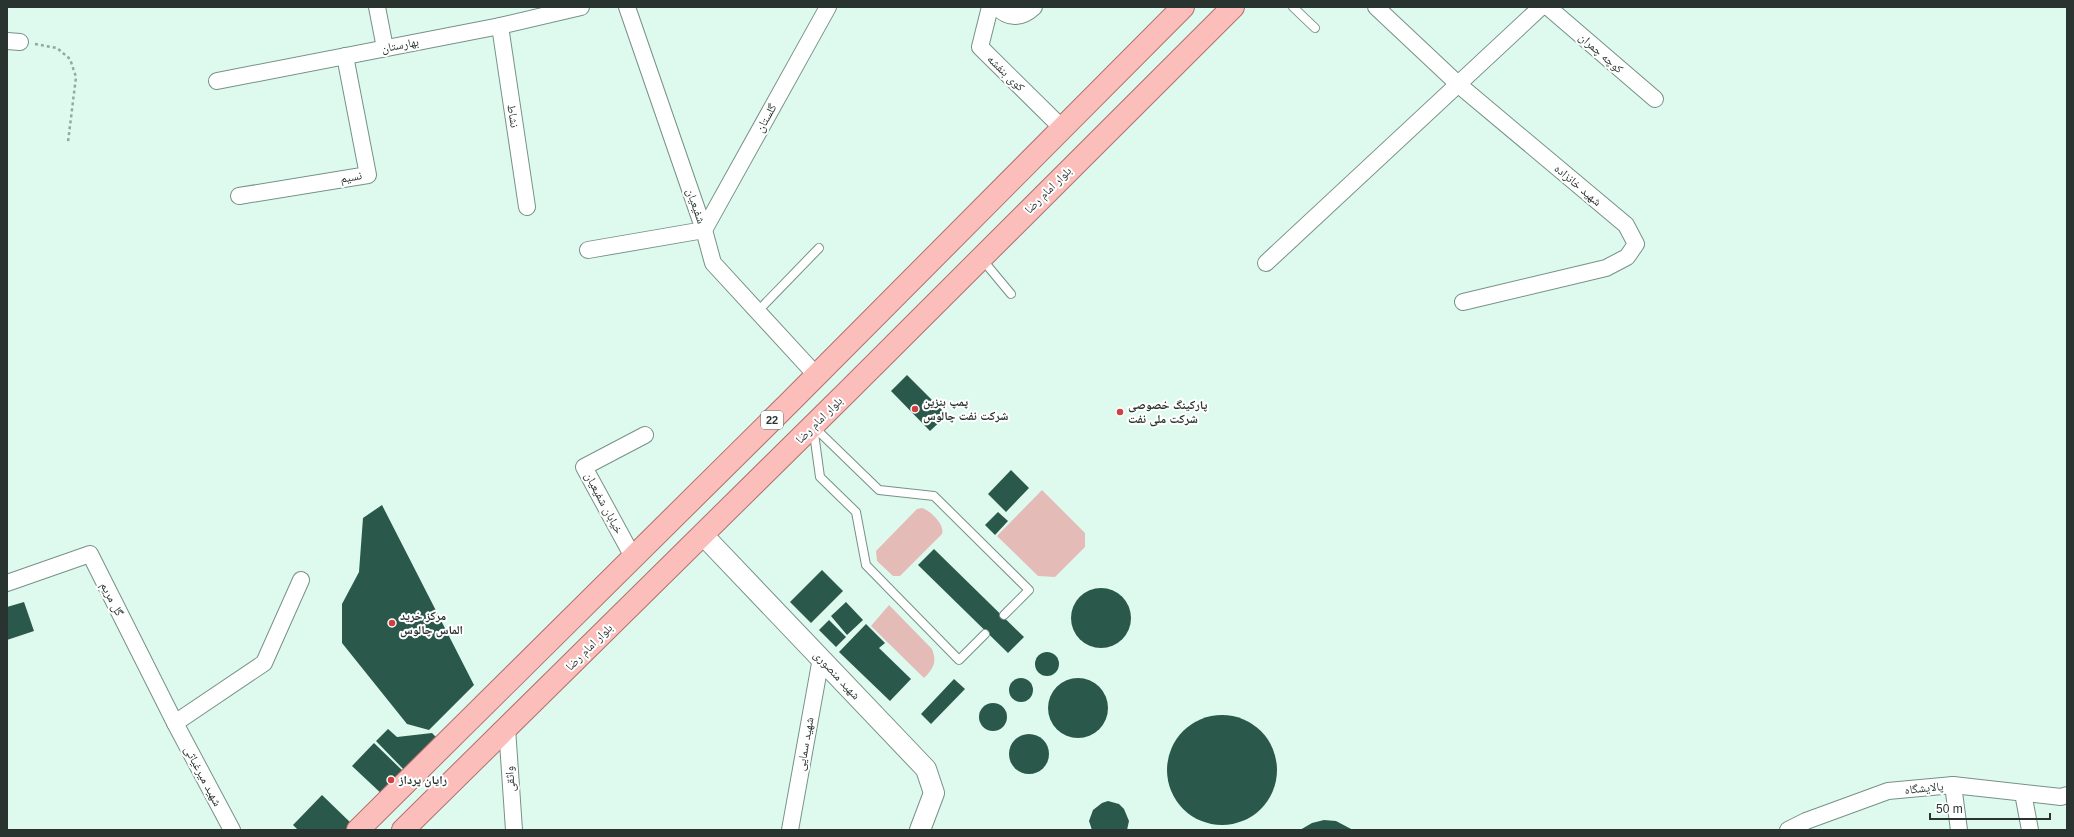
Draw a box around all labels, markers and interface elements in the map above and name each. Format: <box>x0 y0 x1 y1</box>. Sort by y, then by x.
street label: کوچه چمران <box>1576 30 1626 76</box>
street label: بهارستان <box>380 35 420 56</box>
street label: کوی بنفشه <box>984 52 1027 94</box>
street label: گلستان <box>753 101 779 135</box>
street label: نشاط <box>504 103 522 129</box>
street label: شهید خانزاده <box>1551 161 1605 209</box>
street label: بلوار امام رضا <box>1022 164 1075 217</box>
street label: نسیم <box>339 168 363 187</box>
street label: شفیعیان <box>683 187 709 226</box>
street label: بلوار امام رضا <box>793 394 846 447</box>
place label: پمپ بنزین شرکت نفت چالوس <box>923 395 1008 424</box>
place label: پارکینگ خصوصی شرکت ملی نفت <box>1128 398 1208 427</box>
marker: پمپ بنزین شرکت نفت چالوس <box>910 404 920 414</box>
marker: پارکینگ خصوصی شرکت ملی نفت <box>1115 407 1125 417</box>
road number: 22 <box>761 411 783 429</box>
street label: خیابان شفیعیان <box>582 470 626 537</box>
street label: گل مریم <box>97 580 126 619</box>
place label: مرکز خرید الماس چالوس <box>400 609 463 638</box>
marker: مرکز خرید الماس چالوس <box>387 618 397 628</box>
street label: بلوار امام رضا <box>563 621 616 674</box>
street label: شهید منصوری <box>811 648 863 703</box>
street label: شهید سمایی <box>793 716 817 772</box>
street label: شهید میرغیاثی <box>181 743 225 809</box>
street label: واثقی <box>502 766 518 792</box>
place label: رایان پرداز <box>398 773 448 788</box>
marker: رایان پرداز <box>386 775 396 785</box>
street label: پالایشگاه <box>1904 779 1945 797</box>
scale bar <box>1930 795 2050 821</box>
text: 50 m <box>1936 802 1963 816</box>

